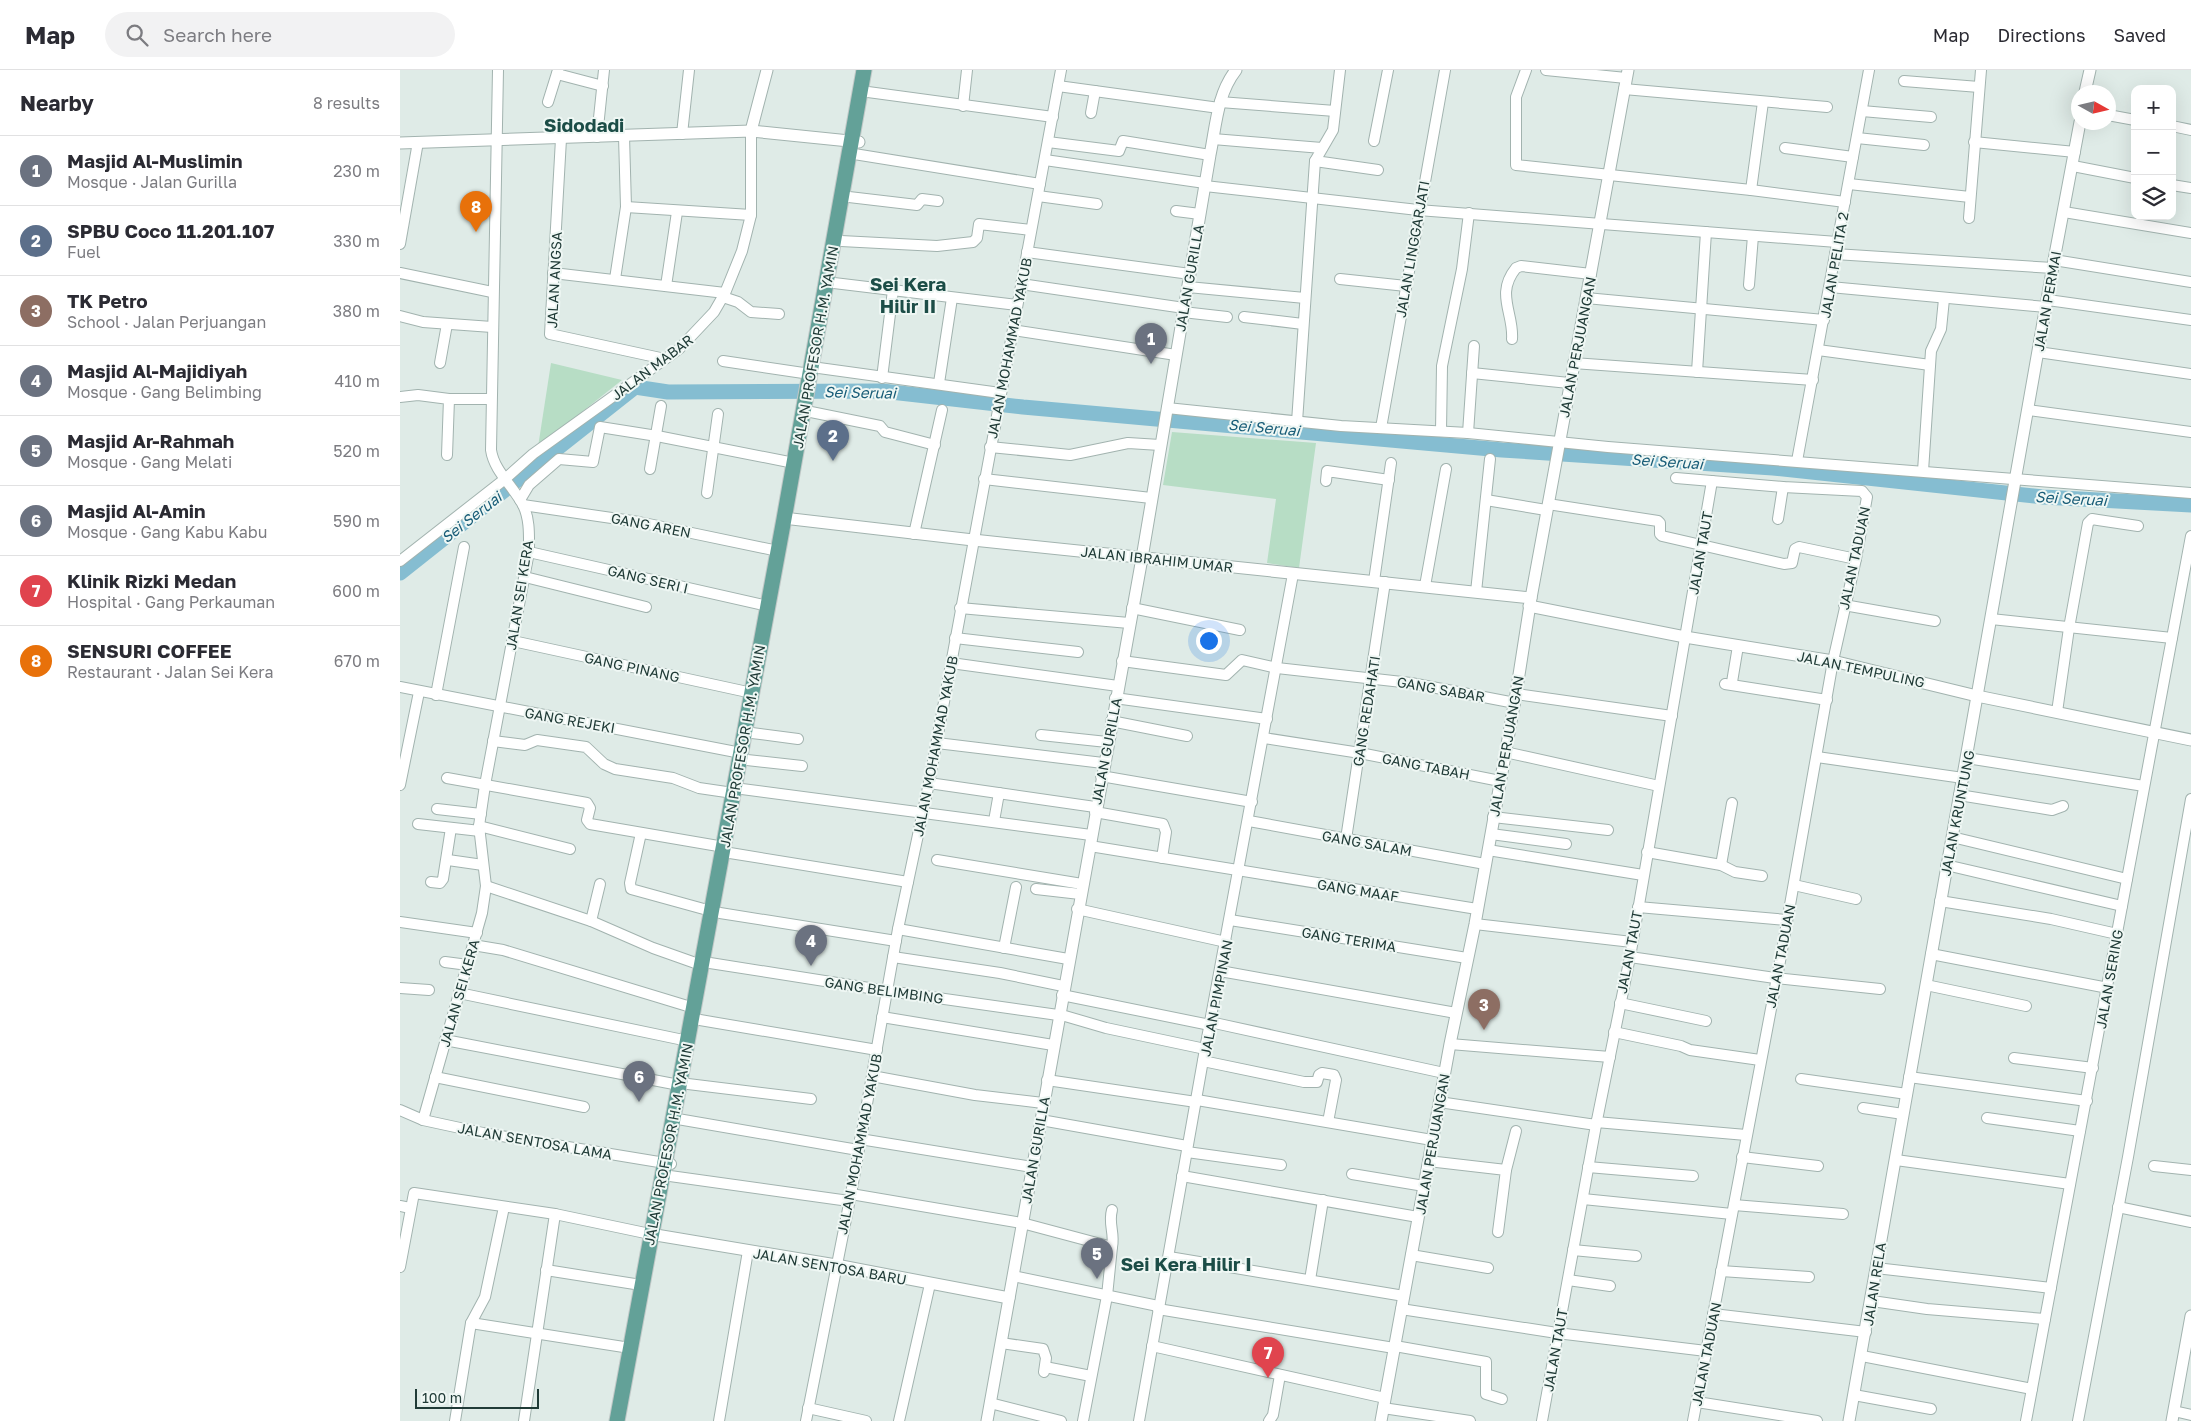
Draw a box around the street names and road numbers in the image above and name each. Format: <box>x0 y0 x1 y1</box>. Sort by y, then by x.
street label: JALAN LINGGARJATI <box>1392 179 1432 319</box>
street label: JALAN PELITA 2 <box>1816 211 1852 319</box>
street label: JALAN GURILLA <box>1171 223 1207 333</box>
street label: JALAN ANGSA <box>543 231 565 329</box>
street label: JALAN PROFESOR H.M. YAMIN <box>789 244 841 450</box>
street label: JALAN PERMAI <box>2030 249 2064 353</box>
street label: JALAN MOHAMMAD YAKUB <box>983 256 1035 440</box>
street label: JALAN PERJUANGAN <box>1555 275 1599 419</box>
street label: JALAN MABAR <box>608 331 696 403</box>
street label: JALAN TADUAN <box>1835 505 1873 611</box>
street label: GANG AREN <box>610 509 692 541</box>
street label: JALAN TAUT <box>1684 510 1716 596</box>
street label: JALAN SEI KERA <box>502 538 536 651</box>
street label: JALAN IBRAHIM UMAR <box>1080 543 1234 575</box>
street label: GANG SERI I <box>606 561 690 597</box>
street label: JALAN PROFESOR H.M. YAMIN <box>716 643 768 849</box>
street label: JALAN TEMPULING <box>1796 647 1927 691</box>
street label: GANG PINANG <box>583 649 681 685</box>
street label: JALAN MOHAMMAD YAKUB <box>909 654 961 838</box>
street label: GANG REDAHATI <box>1349 654 1383 768</box>
street label: GANG SABAR <box>1396 673 1486 705</box>
street label: JALAN PERJUANGAN <box>1485 674 1527 818</box>
street label: JALAN GURILLA <box>1087 696 1125 806</box>
street label: GANG REJEKI <box>524 704 616 736</box>
street label: JALAN KRUNTUNG <box>1936 748 1978 877</box>
street label: GANG TABAH <box>1381 749 1471 783</box>
street label: GANG SALAM <box>1321 827 1413 859</box>
street label: GANG MAAF <box>1316 875 1400 905</box>
street label: JALAN TADUAN <box>1762 903 1798 1009</box>
street label: JALAN TAUT <box>1613 909 1645 995</box>
street label: GANG TERIMA <box>1300 923 1398 955</box>
street label: JALAN SERING <box>2092 928 2126 1030</box>
street label: JALAN SEI KERA <box>436 937 483 1049</box>
street label: JALAN PIMPINAN <box>1196 938 1236 1058</box>
street label: GANG BELIMBING <box>824 973 945 1007</box>
street label: JALAN PROFESOR H.M. YAMIN <box>640 1042 696 1246</box>
street label: JALAN MOHAMMAD YAKUB <box>833 1052 885 1236</box>
street label: JALAN PERJUANGAN <box>1411 1072 1453 1216</box>
street label: JALAN GURILLA <box>1017 1095 1053 1205</box>
street label: JALAN SENTOSA LAMA <box>456 1119 614 1163</box>
street label: JALAN RELA <box>1859 1240 1889 1327</box>
street label: JALAN SENTOSA BARU <box>752 1244 908 1288</box>
street label: JALAN TADUAN <box>1688 1301 1724 1407</box>
street label: JALAN TAUT <box>1539 1307 1571 1393</box>

